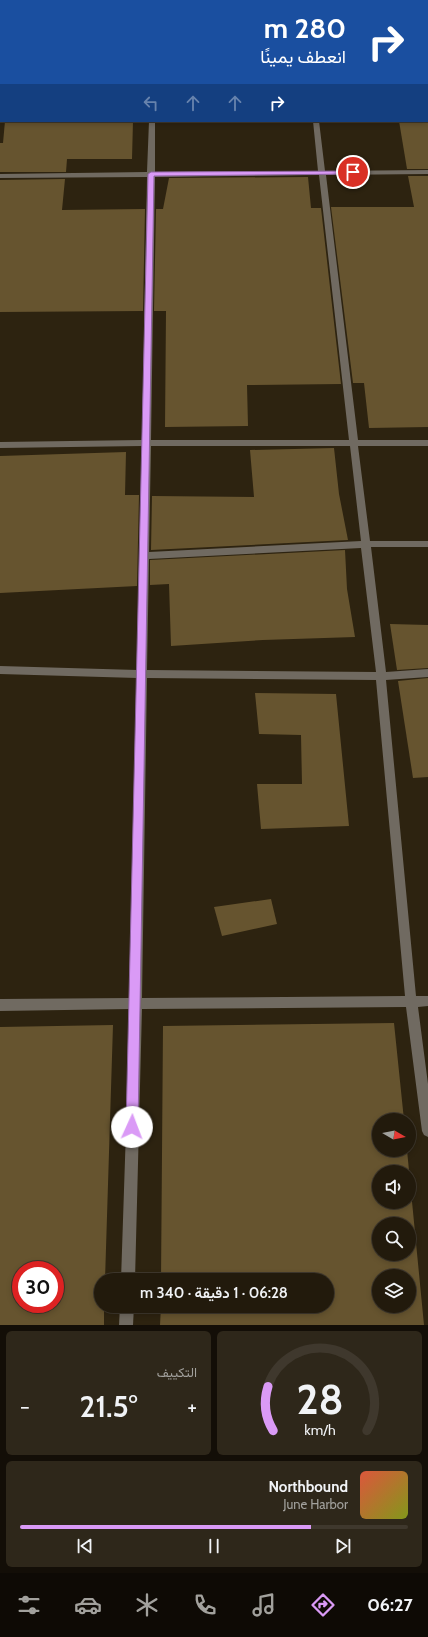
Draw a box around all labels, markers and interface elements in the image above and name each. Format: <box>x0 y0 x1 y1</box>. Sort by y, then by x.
text: 280 m <box>264 11 346 45</box>
icon: right <box>360 16 412 68</box>
text: انعطف يمينًا <box>260 46 346 68</box>
icon: left <box>140 92 162 114</box>
icon: ahead <box>182 92 204 114</box>
icon: ahead <box>224 92 246 114</box>
icon: right <box>266 92 288 114</box>
pin <box>336 155 370 189</box>
icon: arrive <box>342 161 364 183</box>
position arrow <box>111 1106 153 1148</box>
north arrow <box>372 1113 416 1157</box>
map controls <box>372 1113 416 1313</box>
button: sound <box>372 1165 416 1209</box>
button: search <box>372 1217 416 1261</box>
speed limit sign: 30 <box>12 1261 64 1313</box>
button: layers <box>372 1269 416 1313</box>
text: 06:28 · 1 دقيقة · 340 m <box>140 1284 288 1302</box>
text: التكييف <box>157 1364 197 1380</box>
text: 28 <box>296 1374 343 1424</box>
text: 21.5° <box>80 1388 137 1425</box>
text: − <box>20 1393 30 1420</box>
text: + <box>187 1393 197 1420</box>
text: km/h <box>304 1421 335 1439</box>
text: Northbound <box>268 1478 348 1496</box>
text: June Harbor <box>283 1496 348 1512</box>
icon: previous <box>74 1535 96 1557</box>
icon: pause <box>203 1535 225 1557</box>
icon: next <box>332 1535 354 1557</box>
icon: filters <box>15 1591 43 1619</box>
icon: car <box>74 1591 102 1619</box>
icon: climate <box>133 1591 161 1619</box>
icon: phone <box>191 1591 219 1619</box>
icon: music <box>250 1591 278 1619</box>
icon: directions <box>309 1591 337 1619</box>
text: 06:27 <box>367 1594 413 1616</box>

